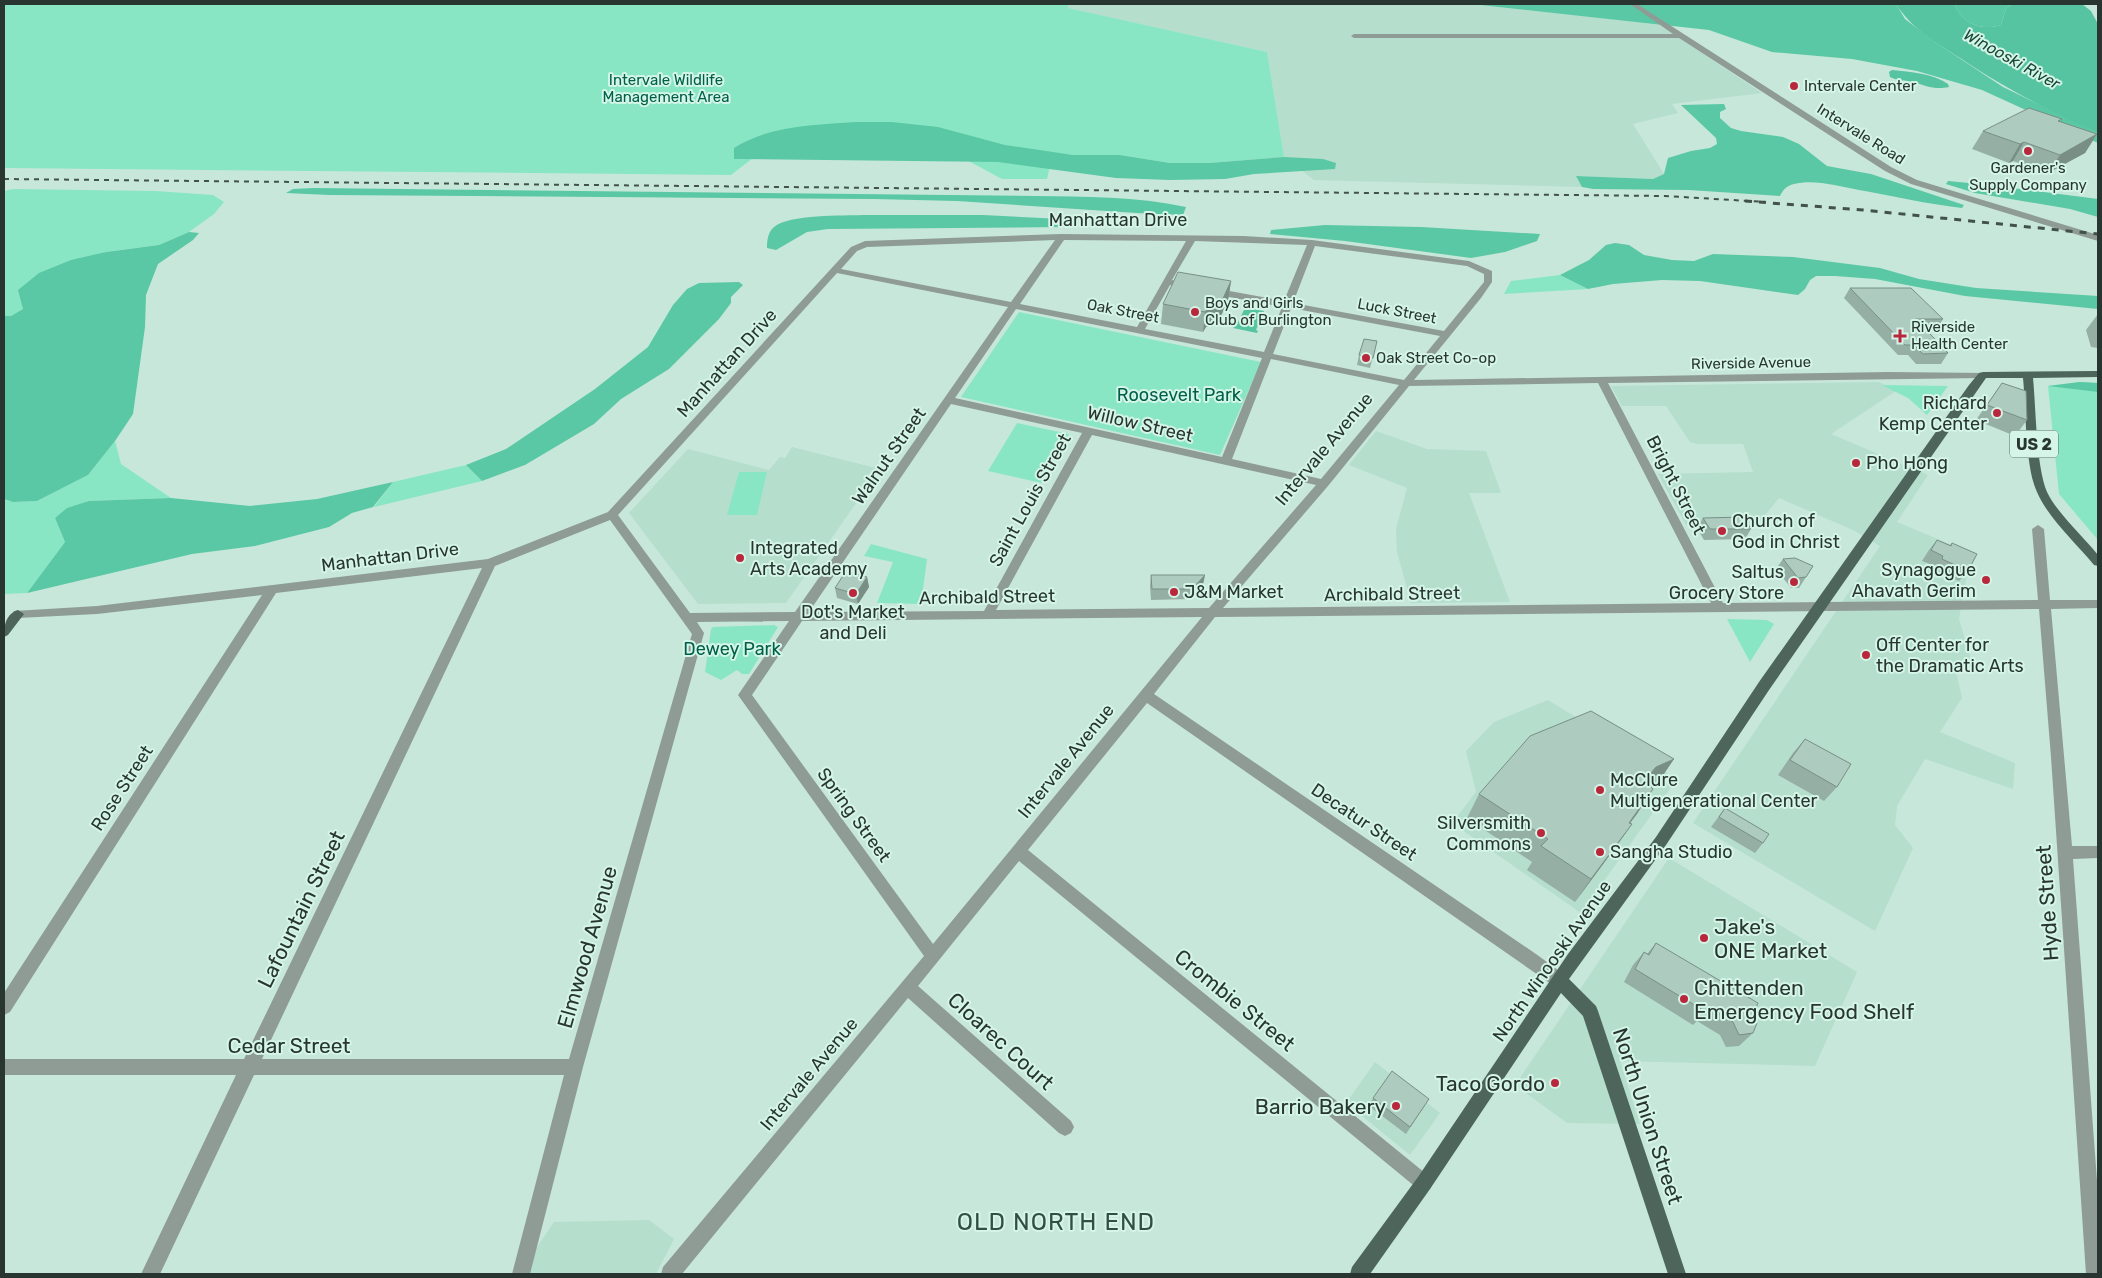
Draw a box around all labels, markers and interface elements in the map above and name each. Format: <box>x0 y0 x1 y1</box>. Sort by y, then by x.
water label: Winooski River <box>1961 25 2064 94</box>
park label: Intervale Wildlife Management Area <box>602 71 730 106</box>
place label: Intervale Center <box>1804 77 1917 95</box>
marker: Intervale Center <box>1788 80 1800 92</box>
street label: Intervale Road <box>1814 100 1908 168</box>
marker: Gardener's Supply Company <box>2022 145 2034 157</box>
place label: Gardener's Supply Company <box>1969 159 2087 194</box>
street label: Manhattan Drive <box>1049 209 1187 231</box>
place label: Boys and Girls Club of Burlington <box>1205 294 1332 329</box>
street label: Oak Street <box>1085 295 1161 327</box>
street label: Luck Street <box>1356 295 1438 328</box>
street label: Manhattan Drive <box>672 304 782 422</box>
marker: Boys and Girls Club of Burlington <box>1189 306 1201 318</box>
place label: Riverside Health Center <box>1911 318 2008 353</box>
marker: Riverside Health Center <box>1893 329 1907 343</box>
place label: Oak Street Co-op <box>1376 349 1496 367</box>
marker: Oak Street Co-op <box>1360 352 1372 364</box>
street label: Riverside Avenue <box>1691 353 1811 373</box>
park label: Roosevelt Park <box>1117 384 1242 406</box>
street label: Intervale Avenue <box>1270 388 1378 510</box>
place label: Richard Kemp Center <box>1879 392 1987 435</box>
street label: Willow Street <box>1085 401 1195 447</box>
street label: Walnut Street <box>847 403 931 509</box>
marker: Richard Kemp Center <box>1991 407 2003 419</box>
street label: Saint Louis Street <box>984 430 1076 570</box>
road number: US 2 <box>2010 430 2058 458</box>
street label: Bright Street <box>1642 432 1710 538</box>
place label: Pho Hong <box>1866 452 1948 474</box>
marker: Pho Hong <box>1850 457 1862 469</box>
place label: Church of God in Christ <box>1732 510 1840 553</box>
marker: Church of God in Christ <box>1716 525 1728 537</box>
place label: Integrated Arts Academy <box>750 537 867 580</box>
street label: Manhattan Drive <box>320 538 460 576</box>
marker: Integrated Arts Academy <box>734 552 746 564</box>
place label: Synagogue Ahavath Gerim <box>1852 559 1976 602</box>
place label: Saltus Grocery Store <box>1669 561 1784 604</box>
marker: Synagogue Ahavath Gerim <box>1980 574 1992 586</box>
marker: Saltus Grocery Store <box>1788 576 1800 588</box>
place label: J&M Market <box>1184 581 1284 603</box>
street label: Archibald Street <box>1324 582 1460 606</box>
street label: Archibald Street <box>919 585 1055 609</box>
marker: J&M Market <box>1168 586 1180 598</box>
marker: Dot's Market and Deli <box>847 587 859 599</box>
place label: Dot's Market and Deli <box>801 601 905 644</box>
place label: Off Center for the Dramatic Arts <box>1876 634 2024 677</box>
park label: Dewey Park <box>683 638 781 660</box>
marker: Off Center for the Dramatic Arts <box>1860 649 1872 661</box>
street label: Intervale Avenue <box>1013 699 1119 823</box>
street label: Rose Street <box>86 741 158 835</box>
street label: Spring Street <box>812 764 896 866</box>
place label: McClure Multigenerational Center <box>1610 769 1818 812</box>
street label: Decatur Street <box>1307 778 1421 866</box>
marker: McClure Multigenerational Center <box>1594 784 1606 796</box>
place label: Silversmith Commons <box>1437 812 1531 855</box>
street label: Lafountain Street <box>252 826 350 992</box>
marker: Silversmith Commons <box>1535 827 1547 839</box>
place label: Sangha Studio <box>1610 841 1733 863</box>
street label: Hyde Street <box>2030 844 2064 962</box>
marker: Sangha Studio <box>1594 846 1606 858</box>
street label: Elmwood Avenue <box>552 863 622 1031</box>
street label: North Winooski Avenue <box>1488 876 1616 1046</box>
place label: Jake's ONE Market <box>1714 914 1827 963</box>
marker: Jake's ONE Market <box>1698 932 1710 944</box>
street label: Crombie Street <box>1170 944 1300 1056</box>
place label: Chittenden Emergency Food Shelf <box>1694 975 1914 1024</box>
street label: Cloarec Court <box>943 987 1059 1095</box>
marker: Chittenden Emergency Food Shelf <box>1678 993 1690 1005</box>
street label: Intervale Avenue <box>755 1013 863 1135</box>
street label: North Union Street <box>1608 1025 1688 1207</box>
street label: Cedar Street <box>227 1033 351 1058</box>
place label: Taco Gordo <box>1436 1071 1545 1096</box>
marker: Taco Gordo <box>1549 1077 1561 1089</box>
place label: Barrio Bakery <box>1255 1094 1386 1119</box>
marker: Barrio Bakery <box>1390 1100 1402 1112</box>
district label: OLD NORTH END <box>957 1208 1155 1236</box>

